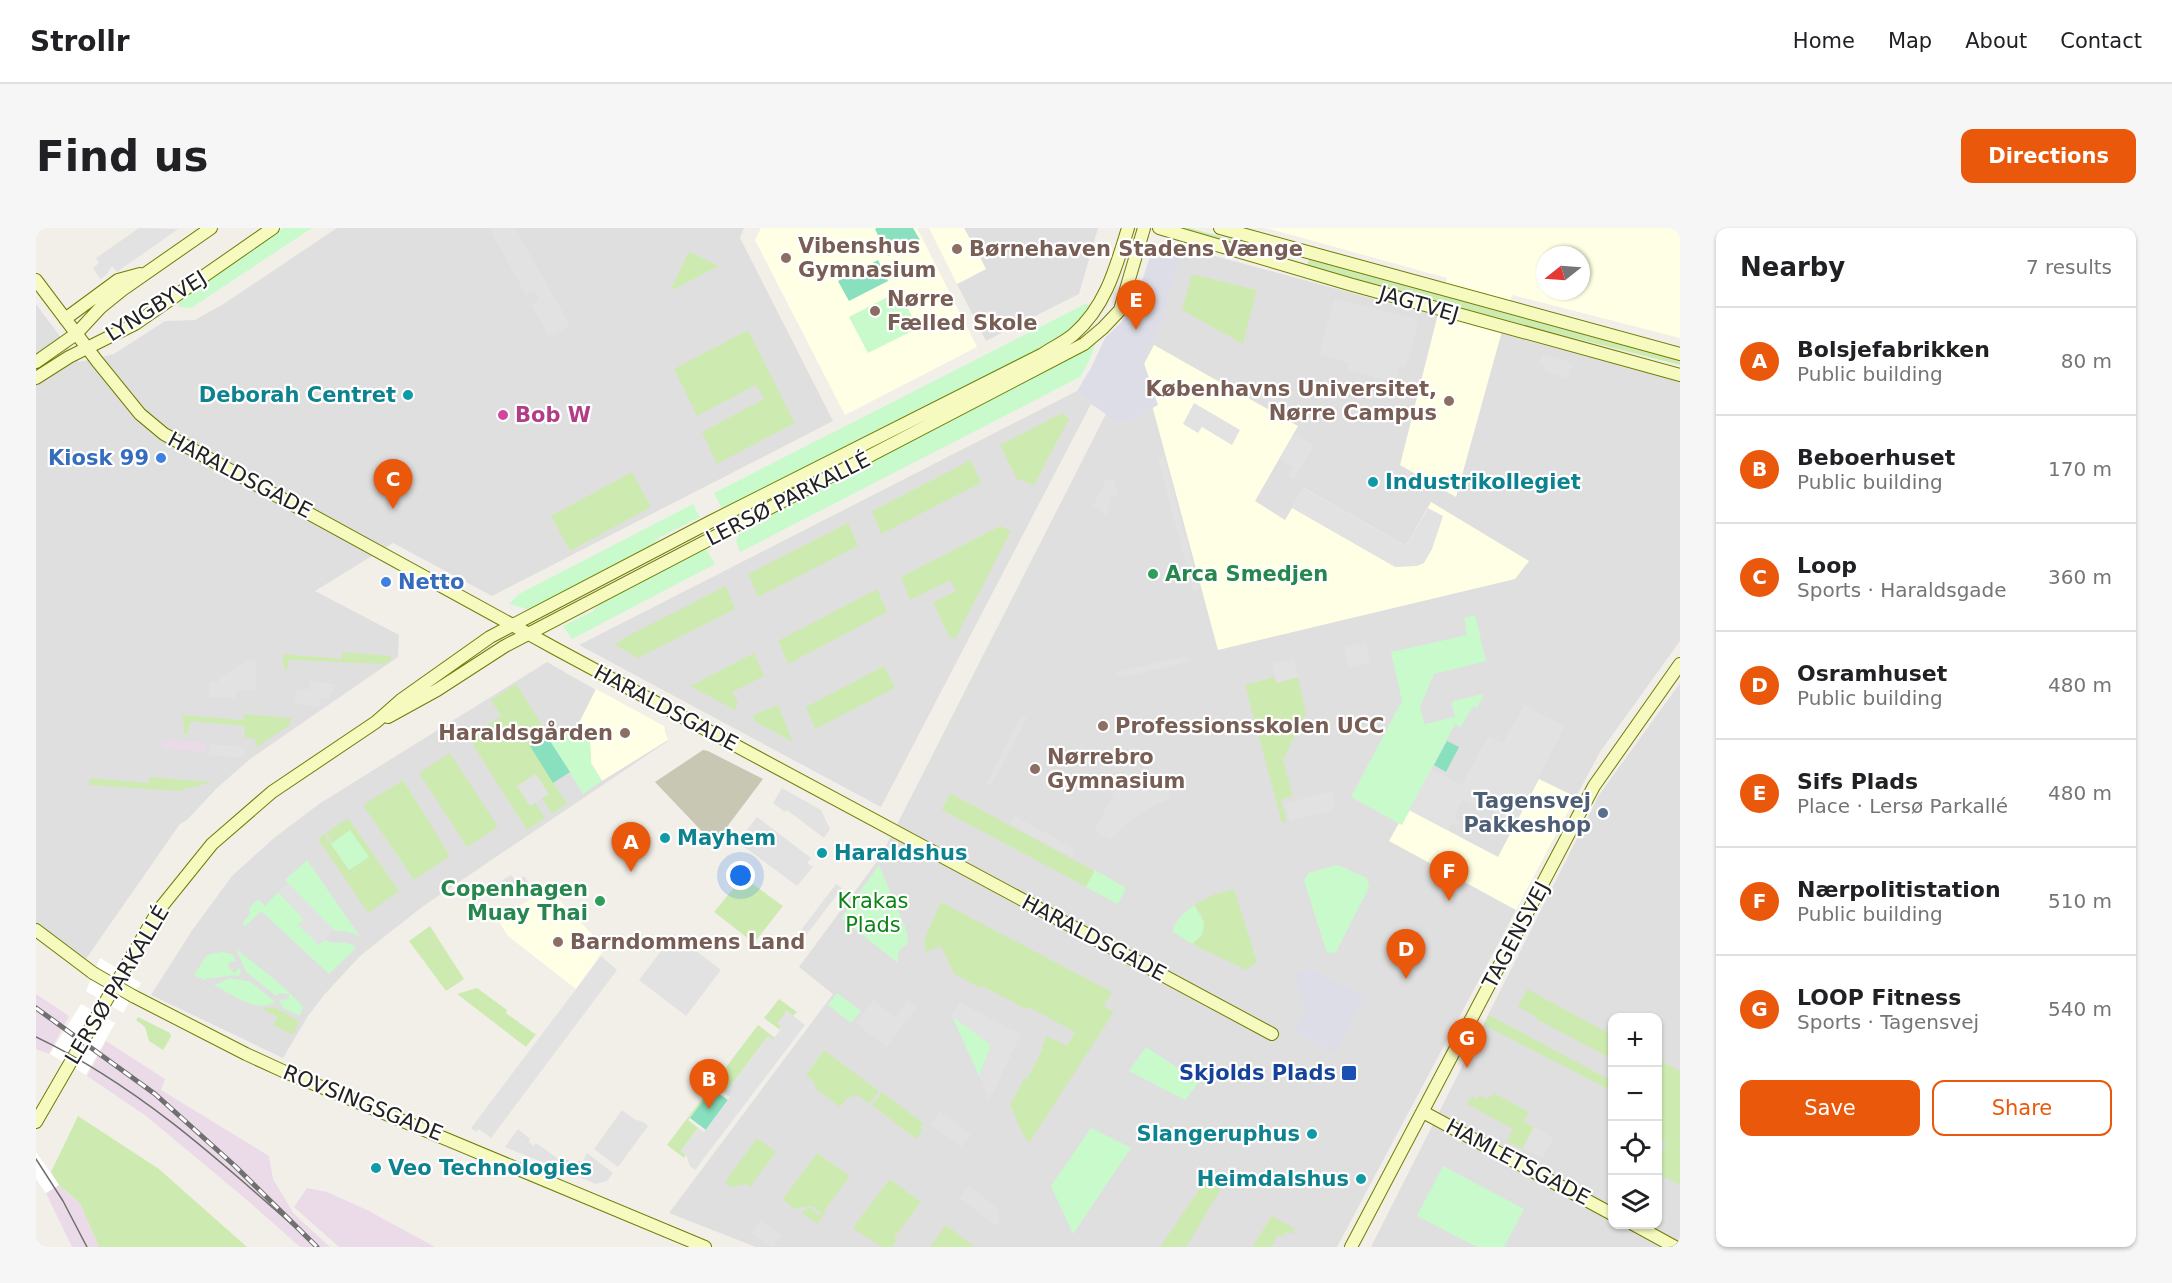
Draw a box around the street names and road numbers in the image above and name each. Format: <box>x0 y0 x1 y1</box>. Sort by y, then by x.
street label: LYNGBYVEJ <box>101 266 211 346</box>
street label: JAGTVEJ <box>1374 281 1462 327</box>
street label: HARALDSGADE <box>164 427 316 523</box>
street label: LERSØ PARKALLÉ <box>702 446 874 551</box>
street label: HARALDSGADE <box>590 660 742 756</box>
street label: TAGENSVEJ <box>1477 877 1554 993</box>
street label: HARALDSGADE <box>1018 890 1170 986</box>
street label: LERSØ PARKALLÉ <box>59 901 174 1069</box>
street label: ROVSINGSGADE <box>280 1060 446 1146</box>
street label: HAMLETSGADE <box>1442 1114 1594 1210</box>

